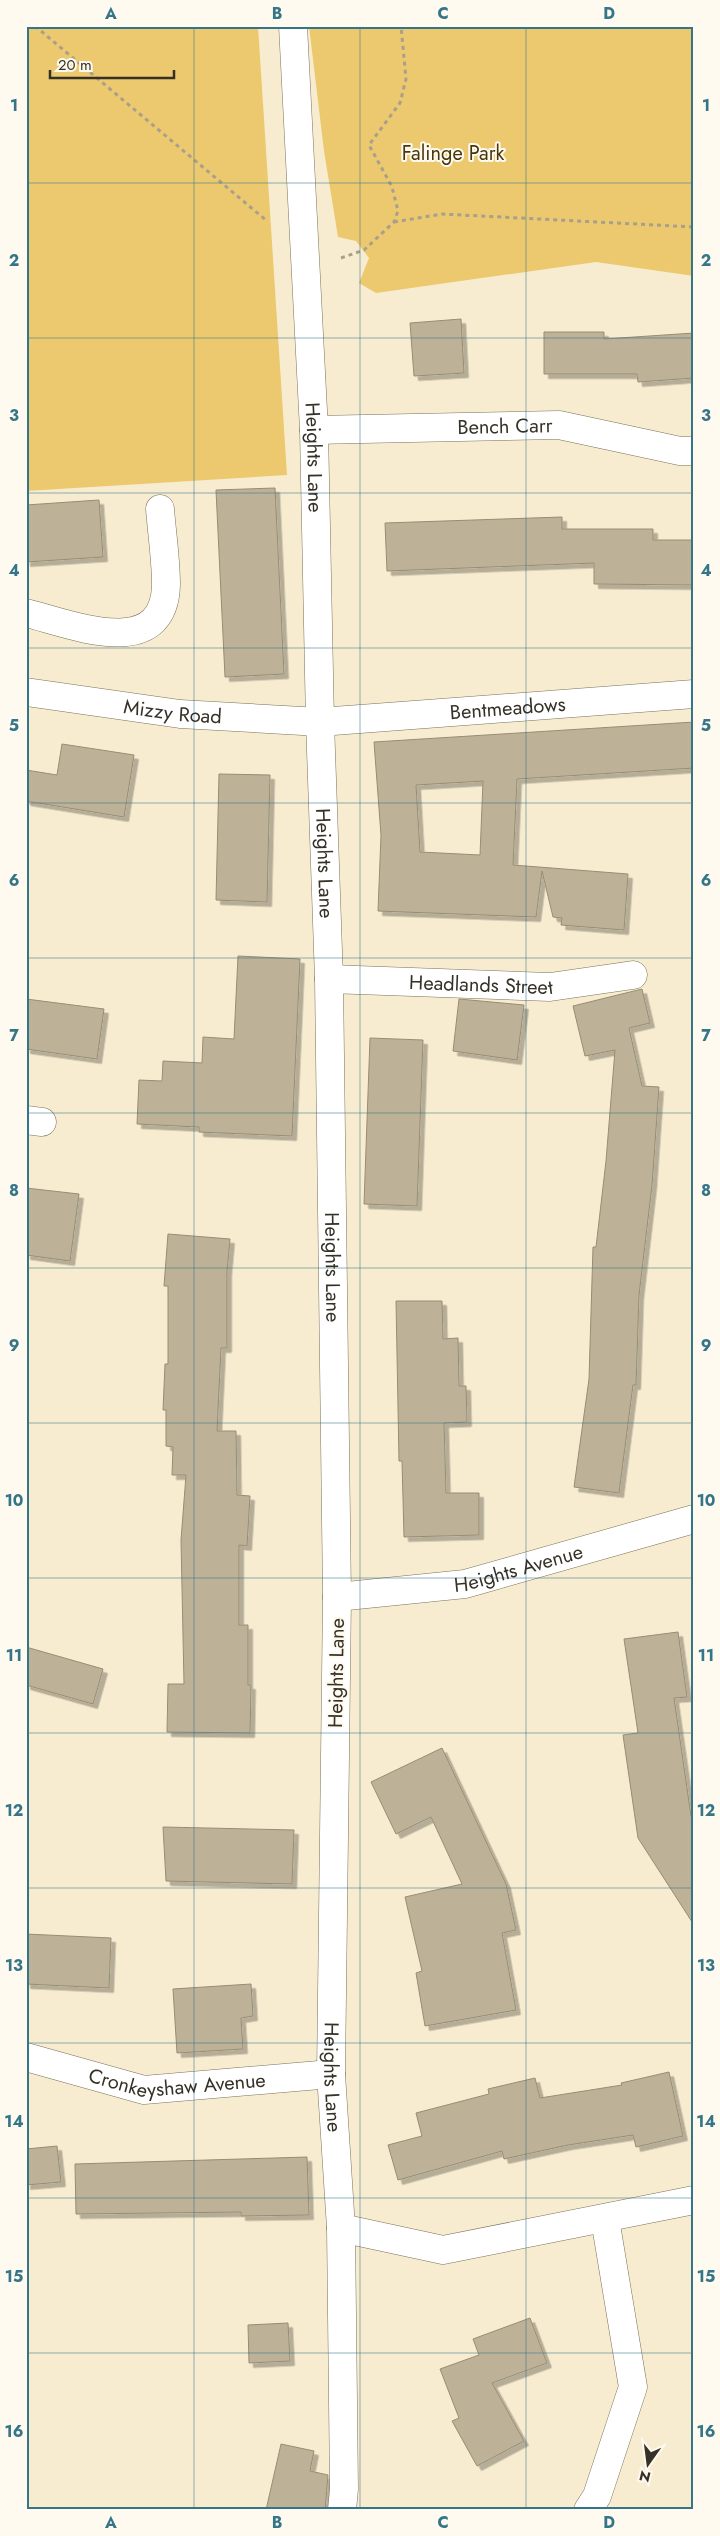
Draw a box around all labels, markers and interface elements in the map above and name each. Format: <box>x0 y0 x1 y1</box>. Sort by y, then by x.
text: A <box>104 2 117 25</box>
text: B <box>272 2 282 25</box>
text: C <box>437 2 449 25</box>
text: D <box>603 2 615 25</box>
scale bar <box>50 48 174 80</box>
text: 20 m <box>58 54 92 76</box>
text: 1 <box>10 94 18 117</box>
text: 1 <box>702 94 710 117</box>
park label: Falinge Park <box>402 139 505 168</box>
text: 2 <box>9 249 19 272</box>
text: 2 <box>701 249 711 272</box>
street label: Heights Lane <box>298 402 330 513</box>
text: 3 <box>9 404 19 427</box>
text: 3 <box>701 404 711 427</box>
street label: Bench Carr <box>457 411 553 442</box>
text: 4 <box>8 559 20 582</box>
text: 4 <box>700 559 712 582</box>
street label: Bentmeadows <box>449 690 567 727</box>
street label: Mizzy Road <box>122 692 223 731</box>
text: 5 <box>9 714 19 737</box>
text: 5 <box>701 714 711 737</box>
street label: Heights Lane <box>308 808 341 919</box>
text: 6 <box>9 869 19 892</box>
text: 6 <box>701 869 711 892</box>
street label: Headlands Street <box>409 968 555 1002</box>
text: 7 <box>9 1024 19 1047</box>
text: 7 <box>701 1024 711 1047</box>
text: 8 <box>9 1179 19 1202</box>
text: 8 <box>701 1179 711 1202</box>
street label: Heights Lane <box>317 1212 347 1322</box>
text: 9 <box>9 1334 19 1357</box>
text: 9 <box>701 1334 711 1357</box>
text: 10 <box>5 1489 23 1512</box>
text: 10 <box>697 1489 715 1512</box>
street label: Heights Avenue <box>453 1537 586 1600</box>
street label: Heights Lane <box>321 1618 352 1728</box>
text: 11 <box>6 1644 22 1667</box>
text: 11 <box>698 1644 714 1667</box>
text: 12 <box>5 1799 23 1822</box>
text: 12 <box>697 1799 715 1822</box>
text: 13 <box>5 1954 23 1977</box>
text: 13 <box>697 1954 715 1977</box>
street label: Heights Lane <box>316 2022 349 2133</box>
street label: Cronkeyshaw Avenue <box>85 2061 267 2105</box>
text: 14 <box>4 2110 24 2133</box>
text: 14 <box>696 2110 716 2133</box>
text: 15 <box>5 2265 23 2288</box>
text: 15 <box>697 2265 715 2288</box>
text: 16 <box>5 2420 23 2443</box>
text: 16 <box>697 2420 715 2443</box>
north arrow <box>622 2438 672 2488</box>
text: N <box>637 2466 653 2488</box>
text: A <box>104 2511 117 2534</box>
text: B <box>272 2511 282 2534</box>
text: C <box>437 2511 449 2534</box>
text: D <box>603 2511 615 2534</box>

